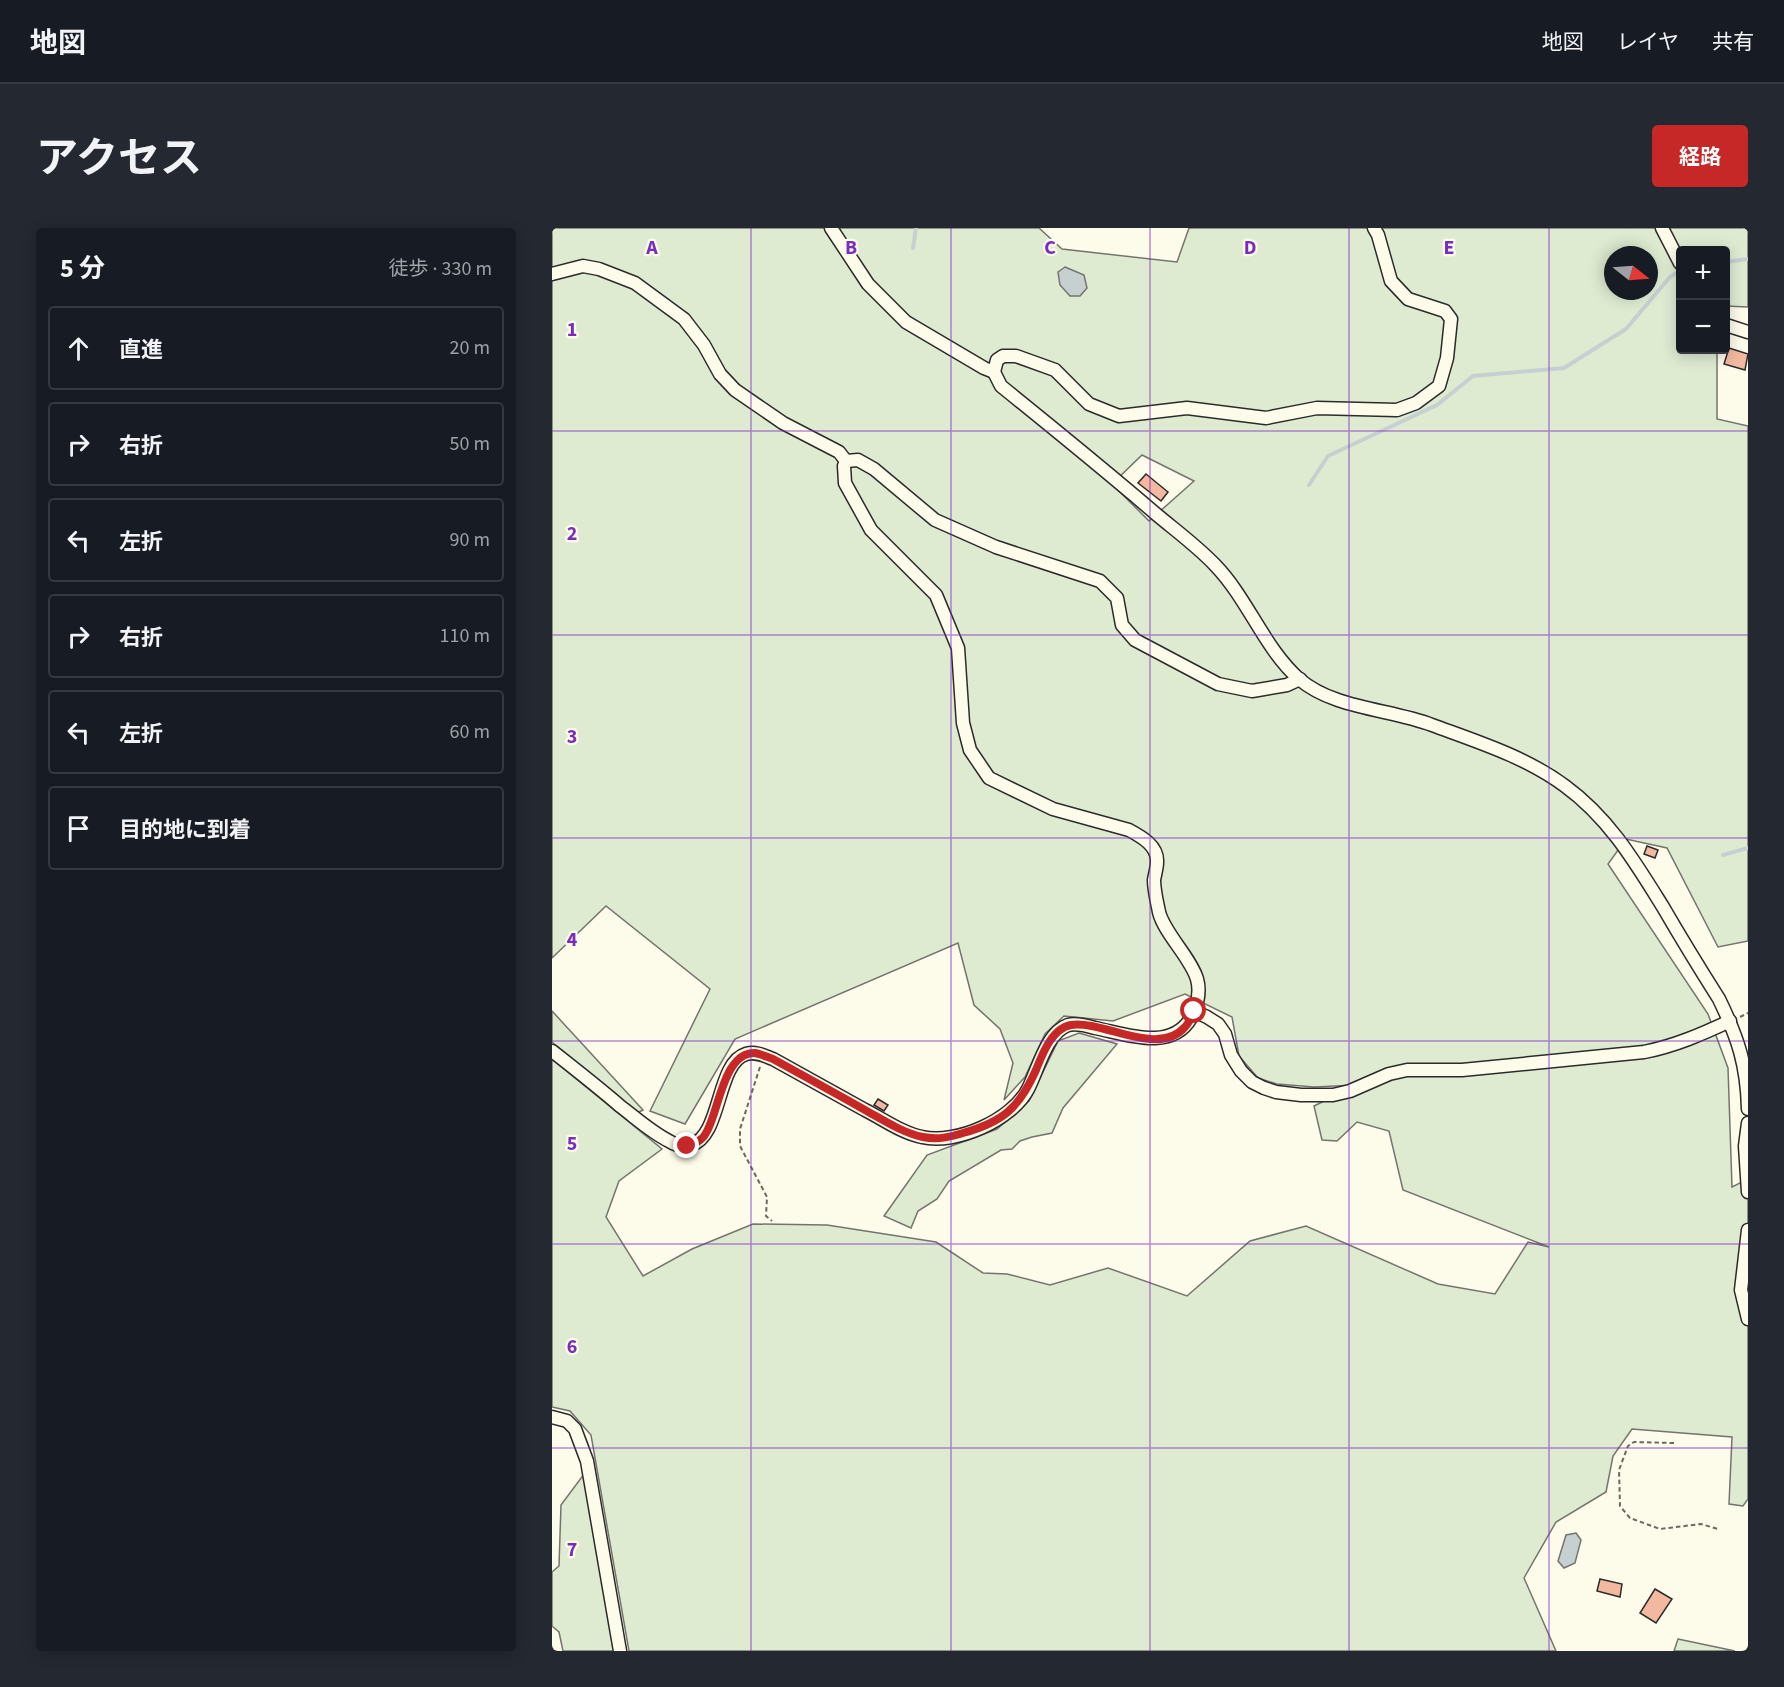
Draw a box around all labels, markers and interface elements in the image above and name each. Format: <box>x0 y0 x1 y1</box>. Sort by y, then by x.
text: 地図 <box>30 23 86 63</box>
text: 地図 <box>1542 27 1584 57</box>
text: レイヤ <box>1617 27 1679 57</box>
text: 共有 <box>1712 27 1754 57</box>
button: 経路 <box>1652 125 1748 187</box>
text: アクセス <box>36 129 202 189</box>
text: A <box>645 234 658 262</box>
text: B <box>845 234 857 262</box>
text: C <box>1044 234 1056 262</box>
text: D <box>1244 234 1256 262</box>
text: E <box>1444 234 1454 262</box>
north arrow <box>1604 246 1658 300</box>
map controls <box>1676 246 1730 354</box>
button: + <box>1676 246 1730 300</box>
text: 5 分 <box>60 250 105 287</box>
text: 徒歩 · 330 m <box>389 255 492 283</box>
button: − <box>1676 300 1730 354</box>
text: 1 <box>567 316 577 344</box>
icon: ahead <box>62 332 95 365</box>
text: 直進 <box>119 334 163 366</box>
text: 20 m <box>450 334 490 362</box>
icon: right <box>62 428 95 461</box>
text: 右折 <box>119 430 163 462</box>
text: 50 m <box>450 430 490 458</box>
text: 2 <box>567 520 577 548</box>
icon: left <box>62 524 95 557</box>
text: 左折 <box>119 526 163 558</box>
text: 90 m <box>450 526 490 554</box>
icon: right <box>62 620 95 653</box>
text: 右折 <box>119 622 163 654</box>
text: 110 m <box>440 622 490 650</box>
icon: left <box>62 716 95 749</box>
text: 左折 <box>119 718 163 750</box>
text: 60 m <box>450 718 490 746</box>
text: 3 <box>567 723 577 751</box>
icon: arrive <box>62 812 95 845</box>
text: 目的地に到着 <box>119 814 251 846</box>
text: 4 <box>567 926 578 954</box>
route start <box>1180 997 1206 1023</box>
text: 5 <box>567 1130 577 1158</box>
route end <box>673 1132 699 1158</box>
text: 6 <box>567 1333 577 1361</box>
text: 7 <box>567 1536 577 1564</box>

